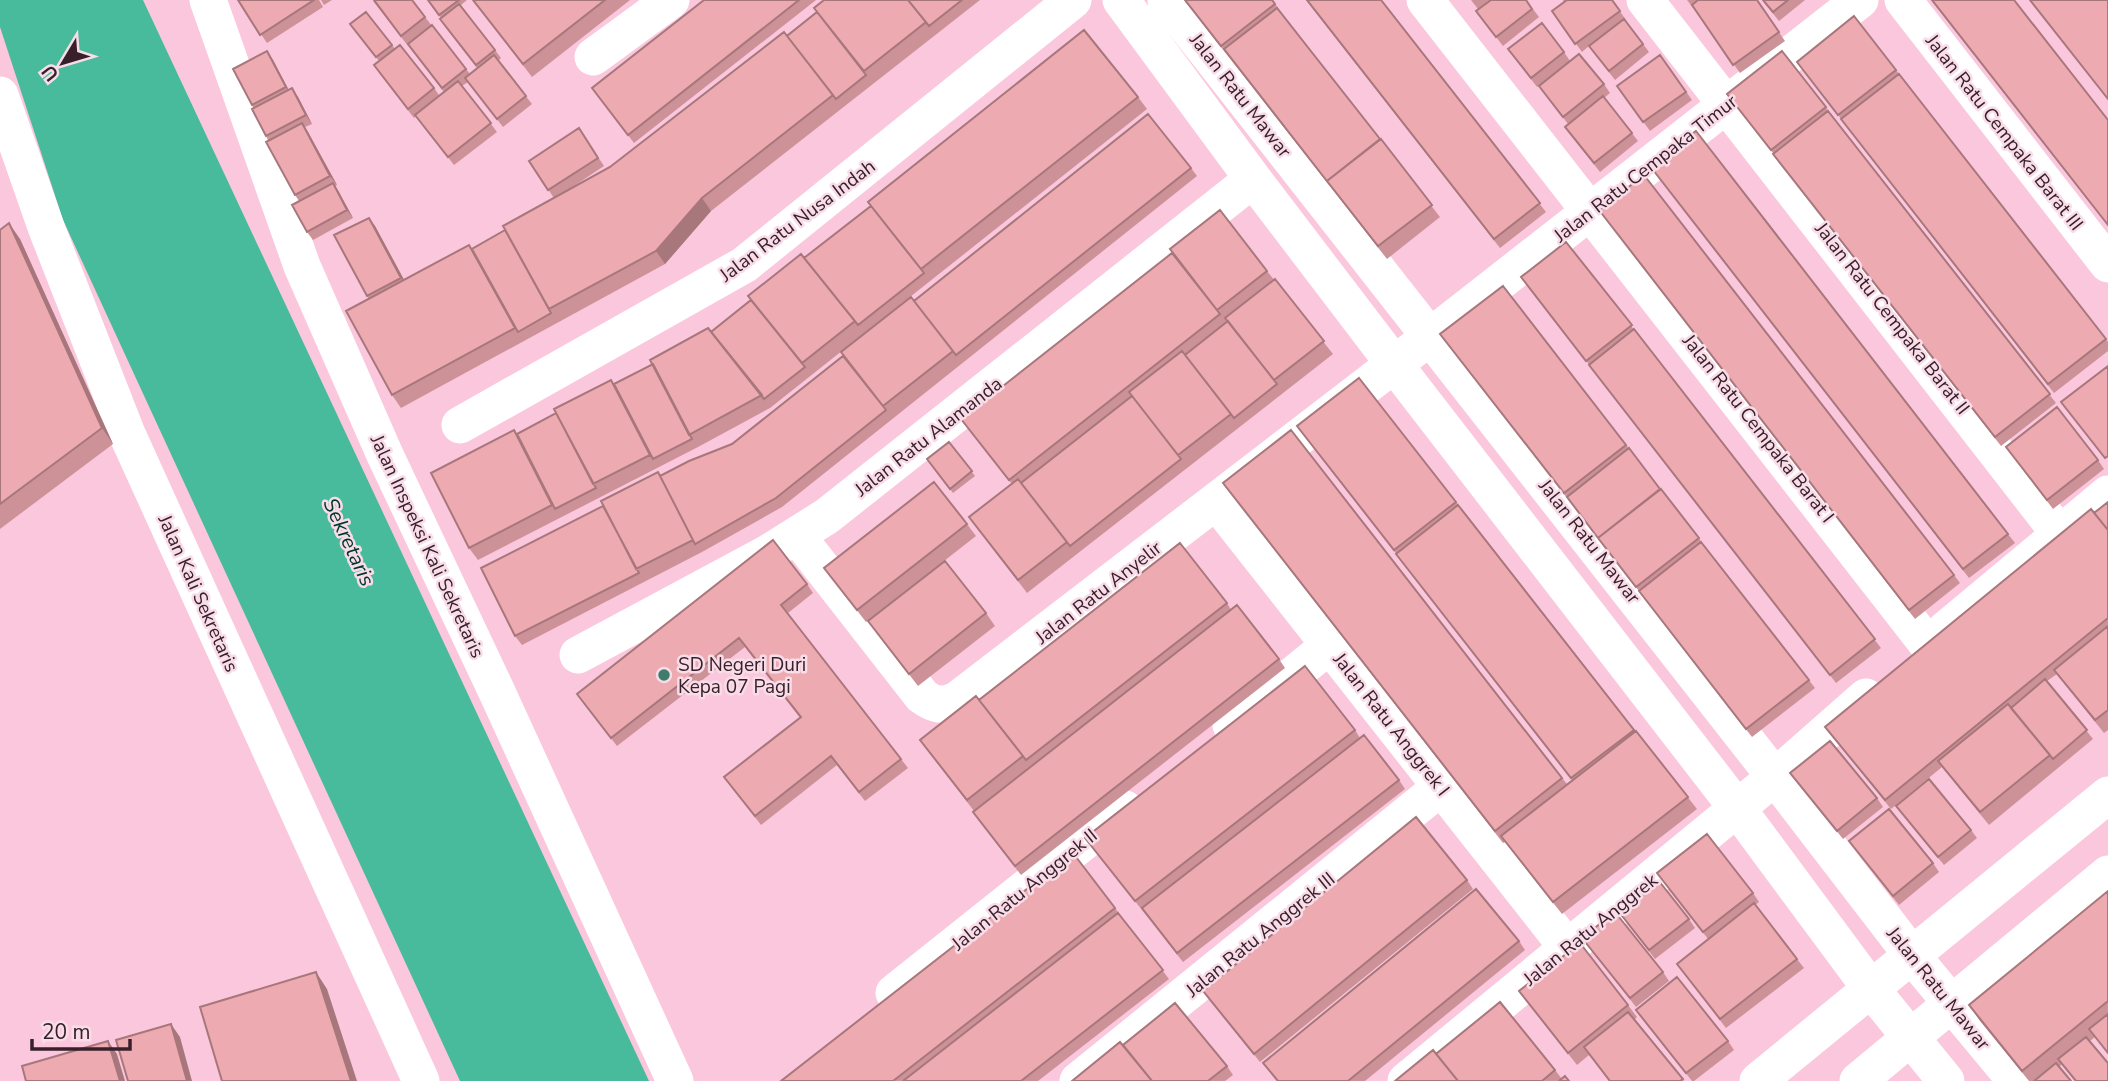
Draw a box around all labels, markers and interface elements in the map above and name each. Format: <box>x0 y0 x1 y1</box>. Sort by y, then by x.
street label: Jalan Ratu Mawar <box>1183 27 1297 163</box>
north arrow <box>28 28 98 98</box>
street label: Jalan Ratu Cempaka Barat III <box>1919 28 2089 236</box>
text: U <box>36 59 65 86</box>
street label: Jalan Ratu Cempaka Timur <box>1548 89 1743 249</box>
street label: Jalan Ratu Nusa Indah <box>714 154 881 289</box>
street label: Jalan Ratu Cempaka Barat II <box>1808 216 1976 420</box>
street label: Jalan Ratu Cempaka Barat I <box>1676 328 1840 528</box>
street label: Jalan Ratu Alamanda <box>849 371 1008 503</box>
street label: Jalan Inspeksi Kali Sekretaris <box>363 430 490 662</box>
street label: Jalan Ratu Mawar <box>1532 473 1646 609</box>
water label: Sekretaris <box>316 493 382 591</box>
street label: Jalan Kali Sekretaris <box>151 510 244 676</box>
street label: Jalan Ratu Anyelir <box>1029 535 1167 651</box>
street label: Jalan Ratu Anggrek I <box>1326 647 1455 802</box>
place label: SD Negeri Duri Kepa 07 Pagi <box>678 652 806 700</box>
marker: SD Negeri Duri Kepa 07 Pagi <box>656 667 672 683</box>
street label: Jalan Ratu Anggrek II <box>946 823 1103 957</box>
street label: Jalan Ratu Anggrek III <box>1180 866 1341 1004</box>
street label: Jalan Ratu Anggrek <box>1517 867 1664 993</box>
street label: Jalan Ratu Mawar <box>1880 921 1996 1056</box>
scale bar <box>32 1007 130 1052</box>
text: 20 m <box>42 1018 91 1046</box>

